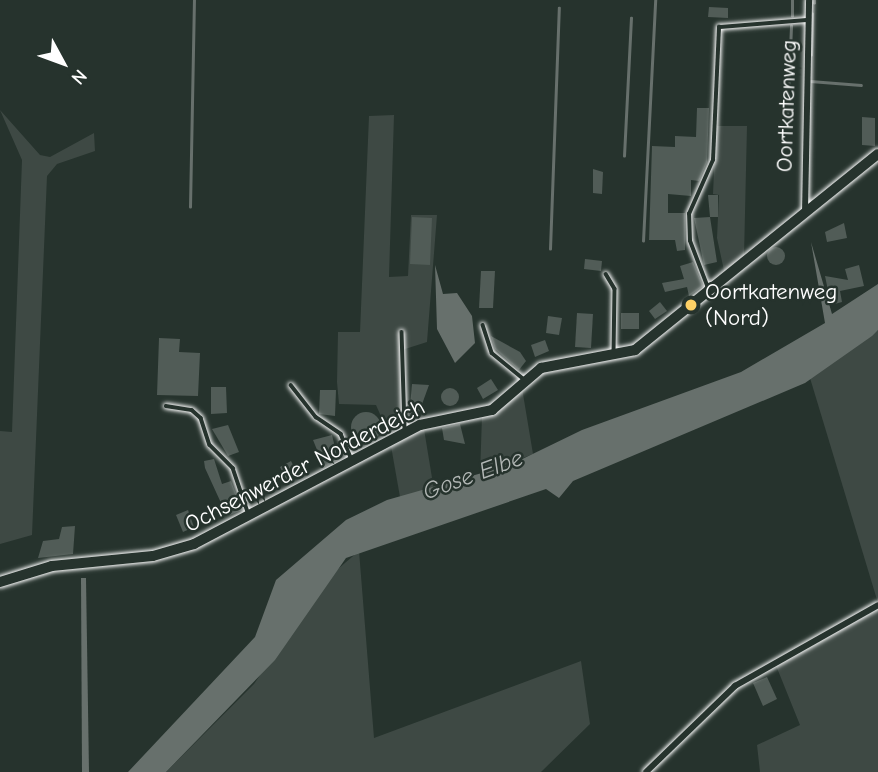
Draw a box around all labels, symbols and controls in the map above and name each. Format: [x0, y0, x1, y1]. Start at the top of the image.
north arrow [28, 28, 98, 98]
street label: Oortkatenweg [771, 39, 803, 173]
text: N [66, 65, 91, 89]
place label: Oortkatenweg (Nord) [705, 278, 837, 332]
marker: Oortkatenweg (Nord) [683, 297, 699, 313]
street label: Ochsenwerder Norderdeich [180, 393, 430, 539]
water label: Gose Elbe [419, 444, 527, 506]

